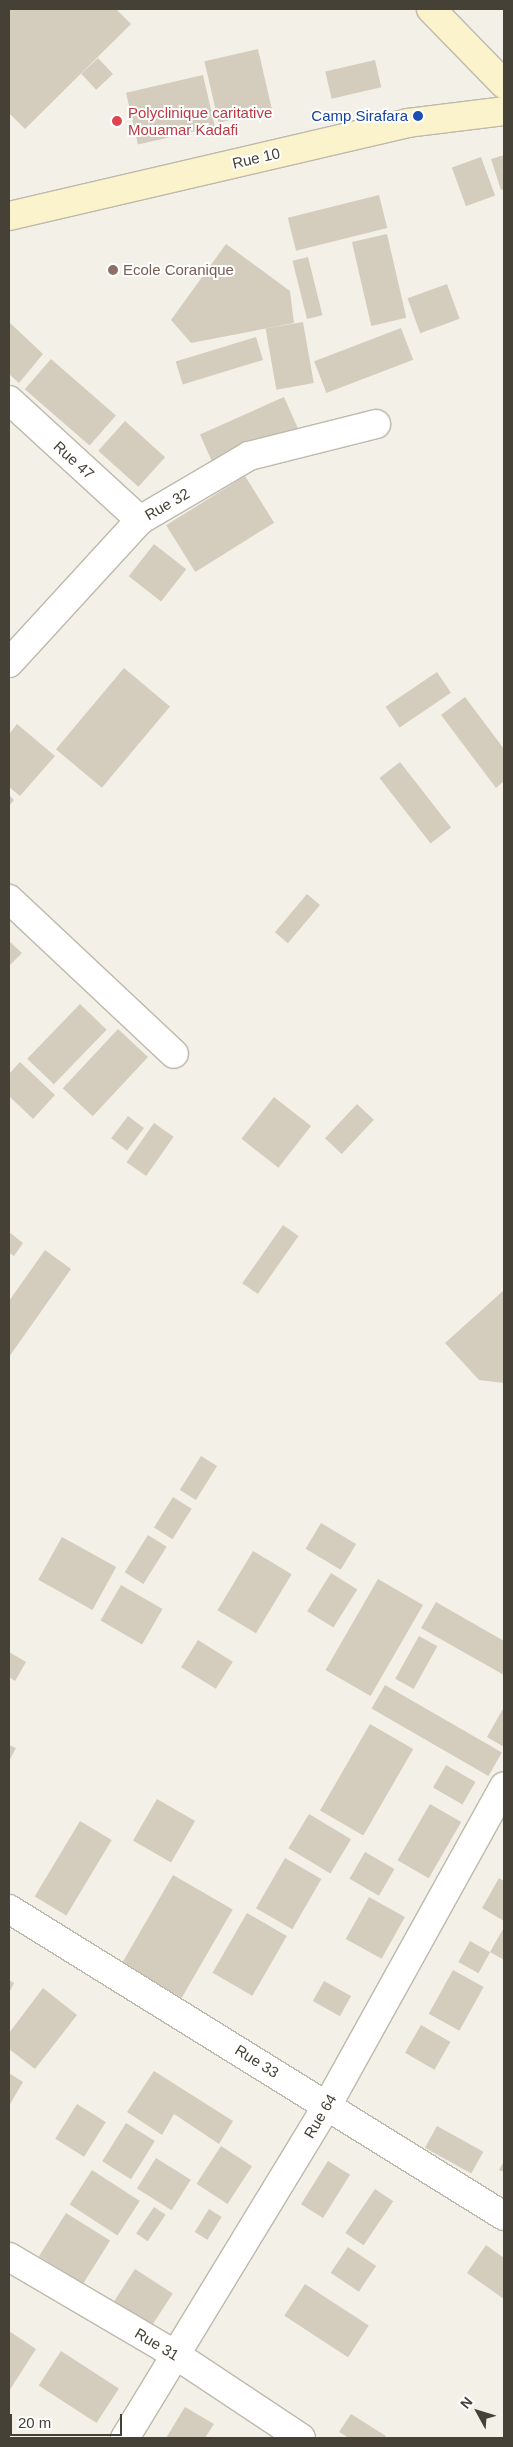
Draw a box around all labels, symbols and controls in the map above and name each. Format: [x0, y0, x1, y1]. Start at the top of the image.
place label: Polyclinique caritative Mouamar Kadafi [128, 103, 272, 138]
place label: Camp Sirafara [311, 107, 408, 125]
marker: Camp Sirafara [412, 110, 424, 122]
marker: Polyclinique caritative Mouamar Kadafi [110, 114, 124, 128]
street label: Rue 10 [230, 144, 282, 172]
place label: Ecole Coranique [123, 261, 234, 279]
marker: Ecole Coranique [107, 264, 119, 276]
street label: Rue 47 [50, 437, 98, 483]
street label: Rue 32 [142, 484, 192, 524]
street label: Rue 33 [232, 2041, 282, 2081]
street label: Rue 64 [300, 2091, 340, 2141]
street label: Rue 31 [132, 2324, 182, 2364]
north arrow [453, 2387, 503, 2437]
text: N [457, 2394, 476, 2412]
scale bar [12, 2404, 125, 2436]
text: 20 m [18, 2414, 51, 2431]

